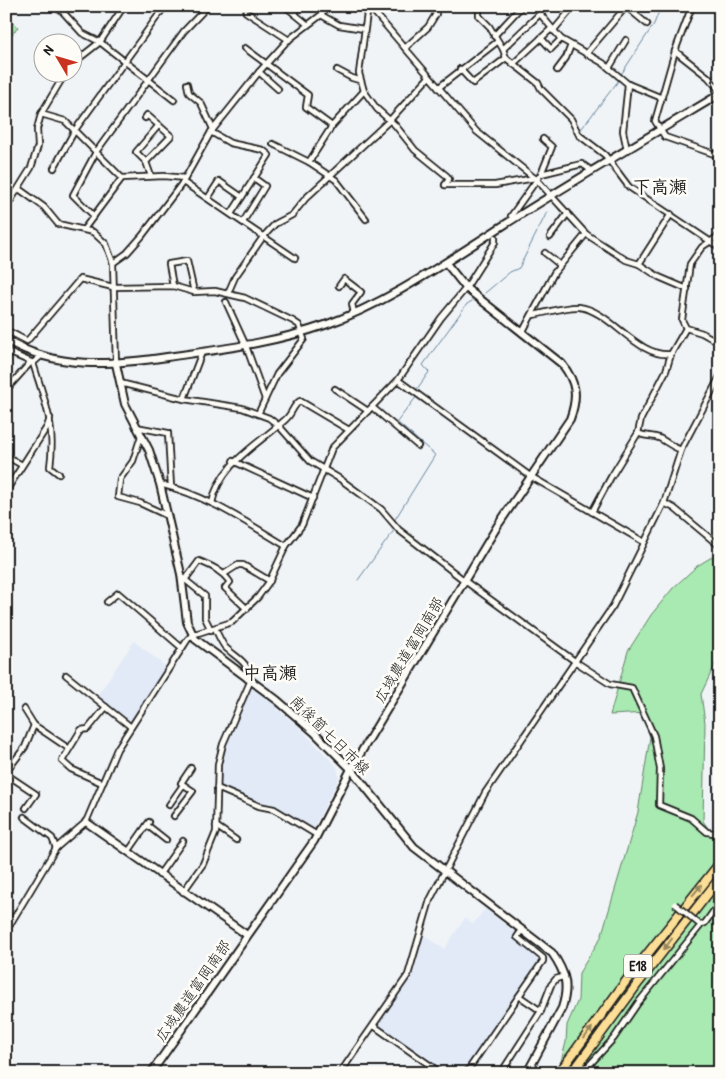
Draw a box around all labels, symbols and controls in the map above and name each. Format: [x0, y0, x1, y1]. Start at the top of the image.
north arrow [32, 32, 82, 82]
text: N [38, 40, 57, 58]
district label: 下高瀬 [633, 174, 687, 199]
street label: 広域農道富岡南部 [369, 593, 448, 707]
district label: 中高瀬 [243, 660, 297, 685]
street label: 南後箇七日市線 [286, 690, 375, 779]
one-way arrow [692, 884, 703, 897]
street label: 広域農道富岡南部 [150, 936, 236, 1046]
one-way arrow [662, 937, 673, 950]
road number: E18 [624, 954, 652, 978]
one-way arrow [583, 1026, 593, 1040]

